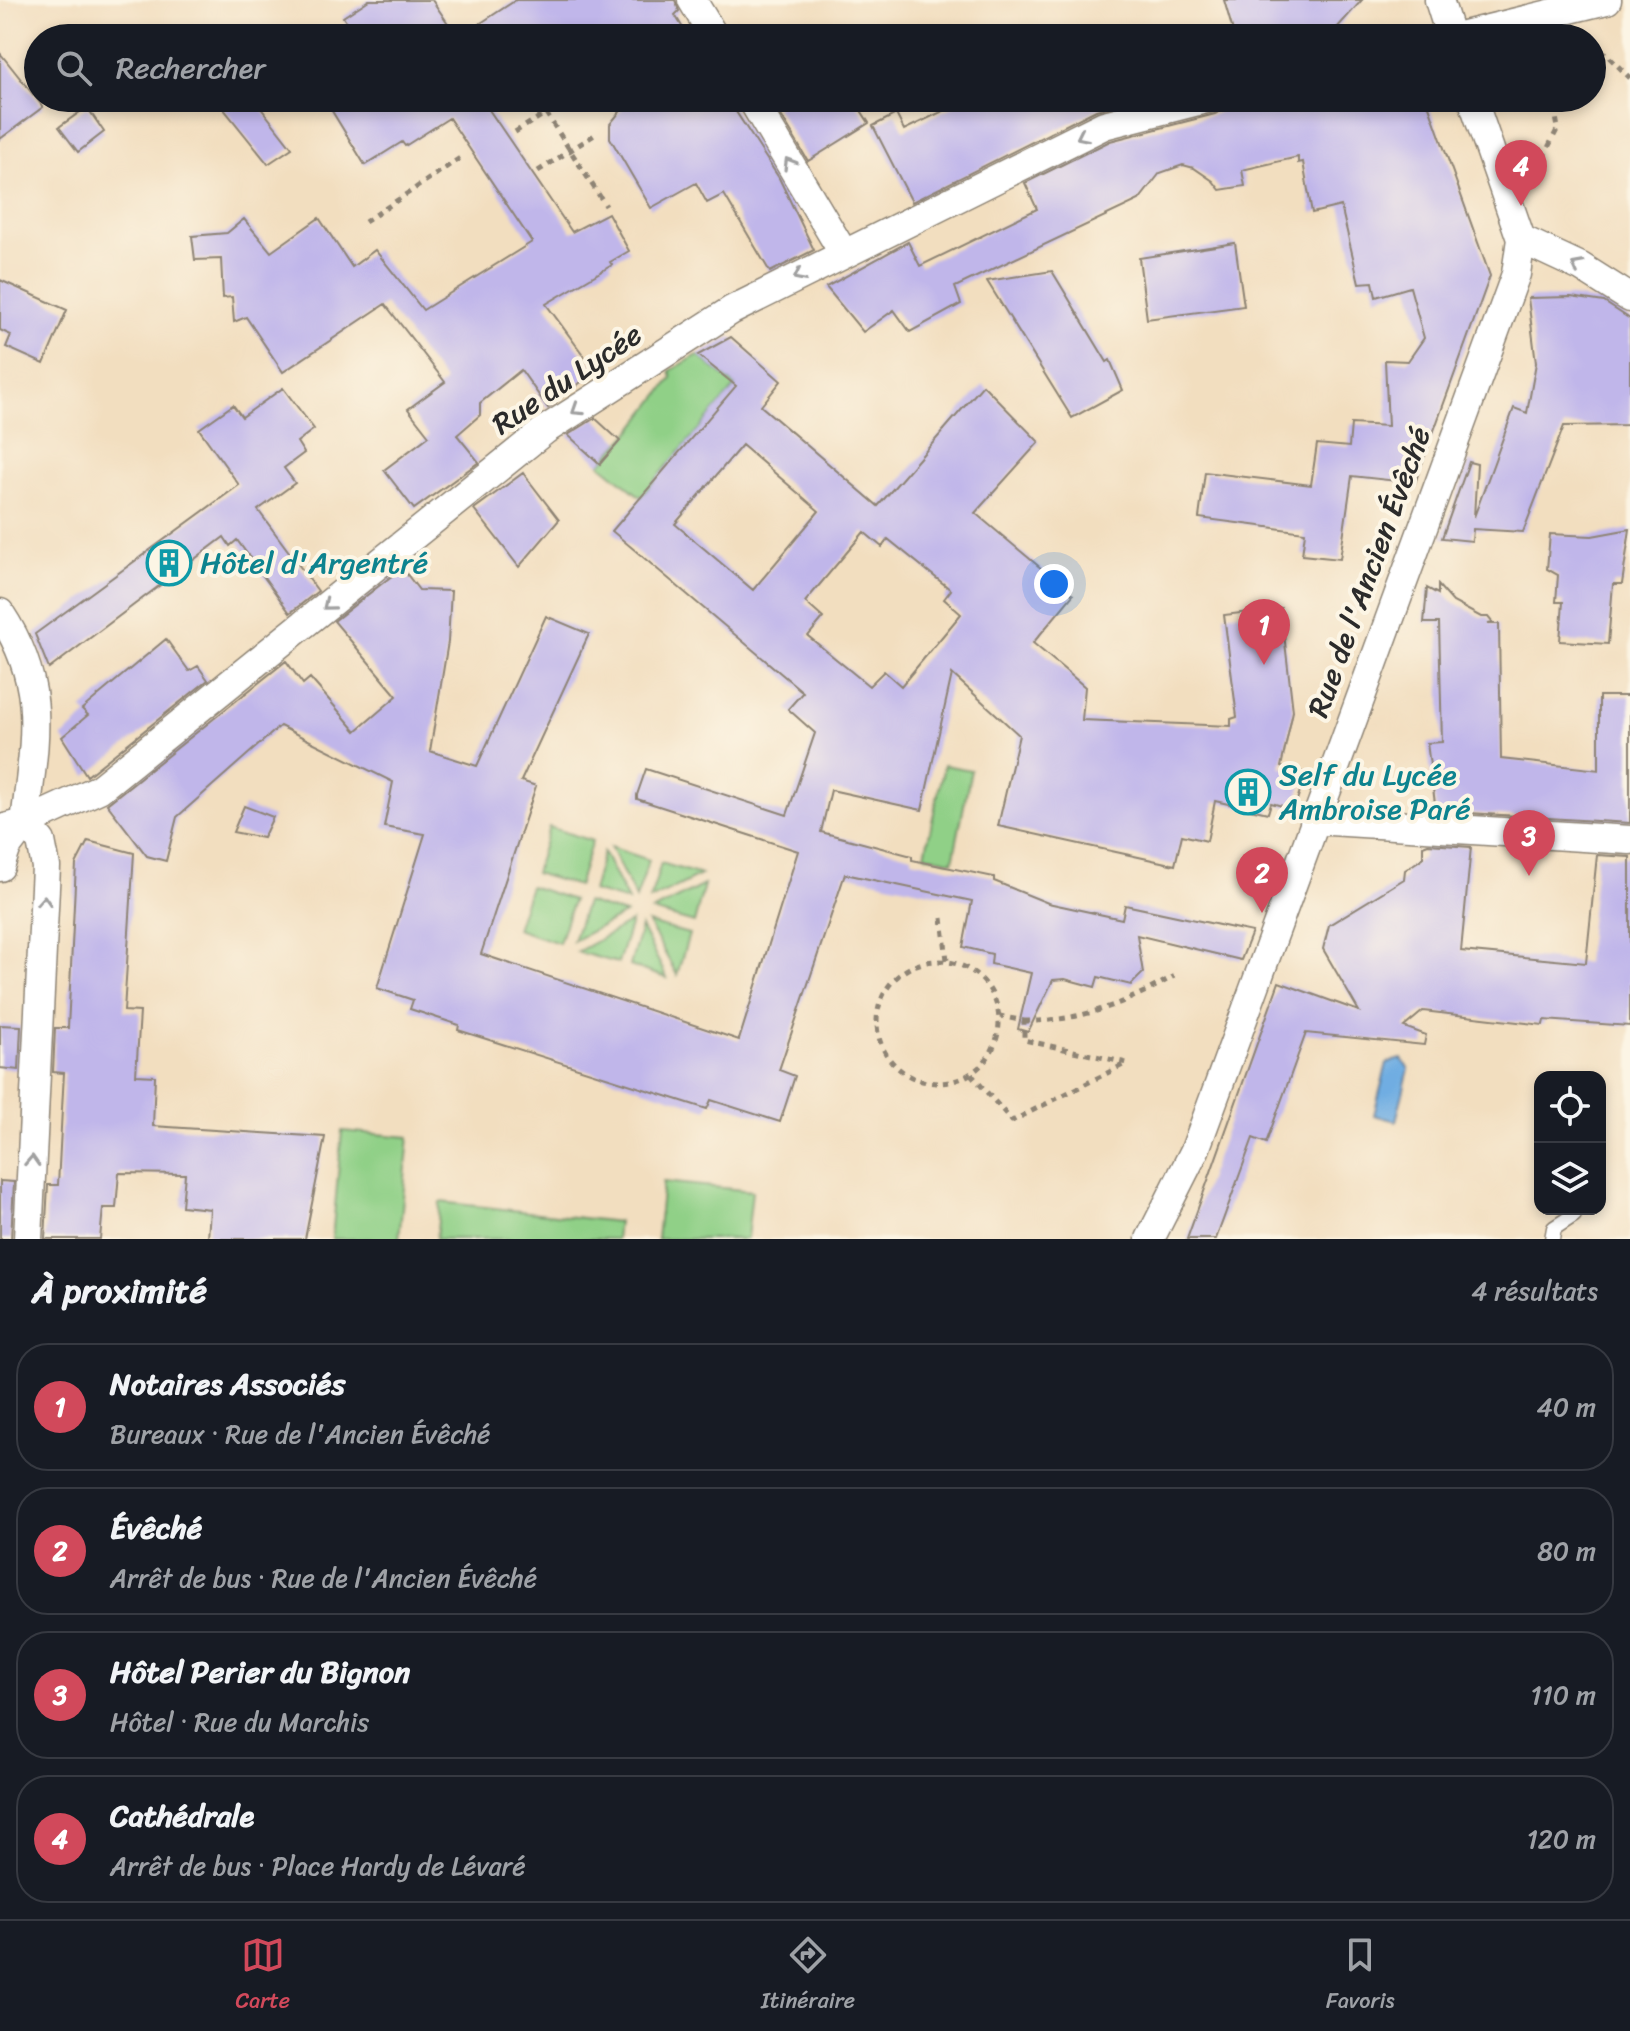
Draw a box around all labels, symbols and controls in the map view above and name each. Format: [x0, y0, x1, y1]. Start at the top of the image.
search box [24, 24, 1606, 112]
text: Rechercher [116, 41, 266, 95]
icon: search [52, 46, 96, 90]
one-way arrow [1076, 126, 1091, 142]
pin: 4 [1495, 140, 1547, 206]
one-way arrow [783, 157, 799, 172]
one-way arrow [1571, 260, 1585, 275]
one-way arrow [793, 266, 808, 282]
street label: Rue du Lycée [480, 308, 654, 450]
one-way arrow [571, 400, 585, 415]
street label: Rue de l'Ancien Évêché [1291, 419, 1447, 725]
place label: Hôtel d'Argentré [200, 536, 428, 590]
building icon: Hôtel d'Argentré [145, 539, 193, 587]
your location [1034, 564, 1074, 604]
one-way arrow [323, 595, 337, 610]
pin: 1 [1238, 599, 1290, 665]
place label: Self du Lycée Ambroise Paré [1278, 748, 1471, 836]
building icon: Self du Lycée Ambroise Paré [1224, 768, 1272, 816]
pin: 3 [1503, 810, 1555, 876]
pin: 2 [1236, 847, 1288, 913]
one-way arrow [36, 894, 53, 907]
map controls [1534, 1071, 1606, 1215]
button: locate [1534, 1071, 1606, 1143]
button: layers [1534, 1143, 1606, 1215]
one-way arrow [23, 1154, 40, 1167]
text: À proximité [32, 1261, 207, 1321]
text: 4 résultats [1471, 1268, 1598, 1314]
text: Notaires Associés [110, 1357, 345, 1411]
text: 1 [54, 1384, 66, 1430]
text: 40 m [1537, 1384, 1596, 1430]
text: Bureaux · Rue de l'Ancien Évêché [110, 1411, 490, 1457]
text: Évêché [110, 1501, 202, 1555]
text: 2 [52, 1528, 68, 1574]
text: 80 m [1537, 1528, 1596, 1574]
text: Arrêt de bus · Rue de l'Ancien Évêché [110, 1555, 537, 1601]
text: Hôtel Perier du Bignon [110, 1645, 410, 1699]
text: 3 [53, 1672, 67, 1718]
text: 110 m [1531, 1672, 1596, 1718]
text: Hôtel · Rue du Marchis [110, 1699, 369, 1745]
text: Cathédrale [110, 1789, 254, 1843]
text: 4 [52, 1816, 68, 1862]
text: 120 m [1527, 1816, 1596, 1862]
text: Arrêt de bus · Place Hardy de Lévaré [110, 1843, 526, 1889]
tab: Carte [235, 1933, 290, 2020]
tab: Itinéraire [761, 1933, 855, 2020]
tab: Favoris [1326, 1933, 1395, 2020]

